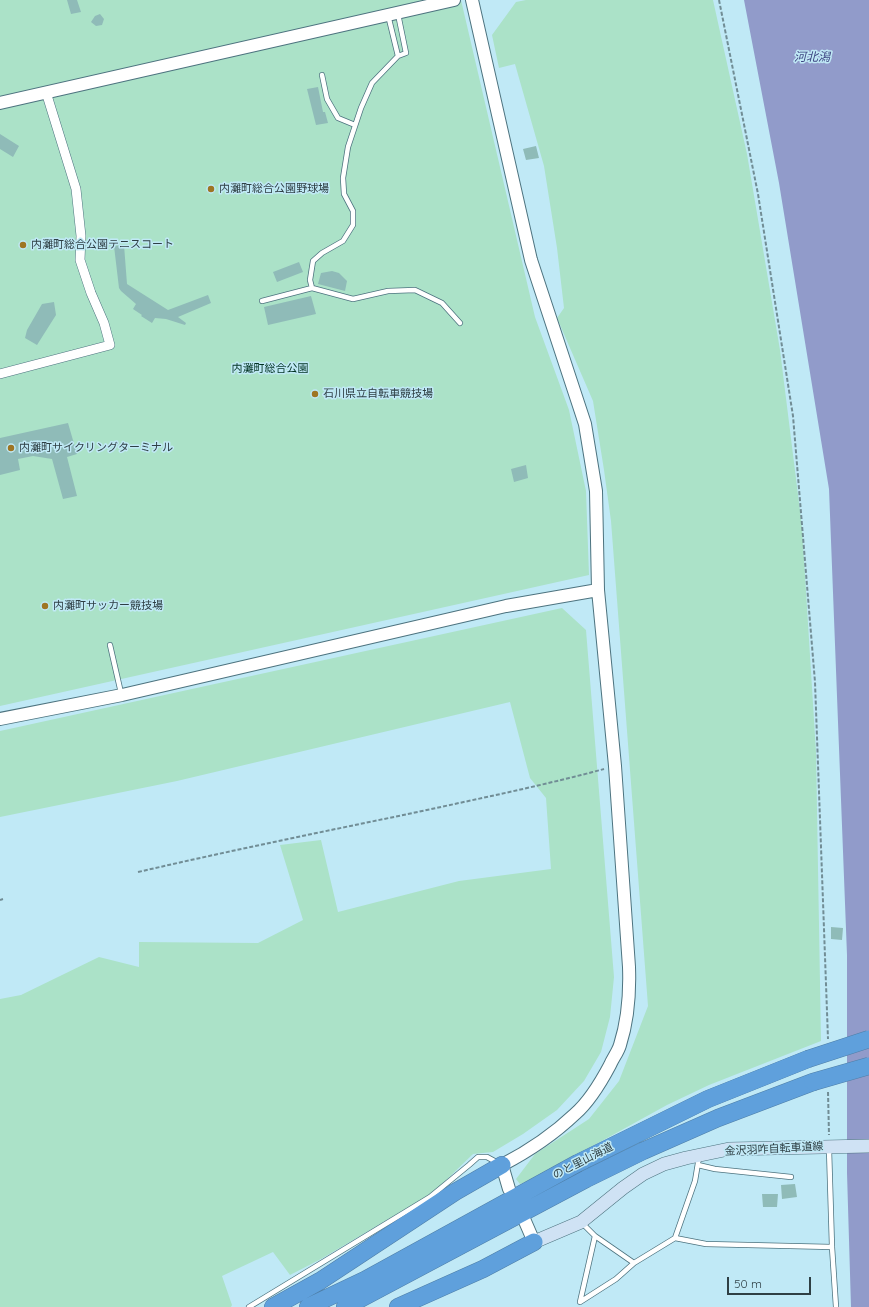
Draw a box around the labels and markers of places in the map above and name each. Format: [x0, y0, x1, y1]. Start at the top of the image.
place label: 内灘町総合公園野球場 [219, 182, 329, 196]
marker: 内灘町総合公園野球場 [206, 184, 216, 194]
place label: 内灘町総合公園テニスコート [31, 238, 174, 252]
marker: 内灘町総合公園テニスコート [18, 240, 28, 250]
place label: 石川県立自転車競技場 [323, 387, 433, 401]
marker: 石川県立自転車競技場 [310, 389, 320, 399]
place label: 内灘町サイクリングターミナル [19, 441, 173, 455]
marker: 内灘町サイクリングターミナル [6, 443, 16, 453]
place label: 内灘町サッカー競技場 [53, 599, 163, 613]
marker: 内灘町サッカー競技場 [40, 601, 50, 611]

